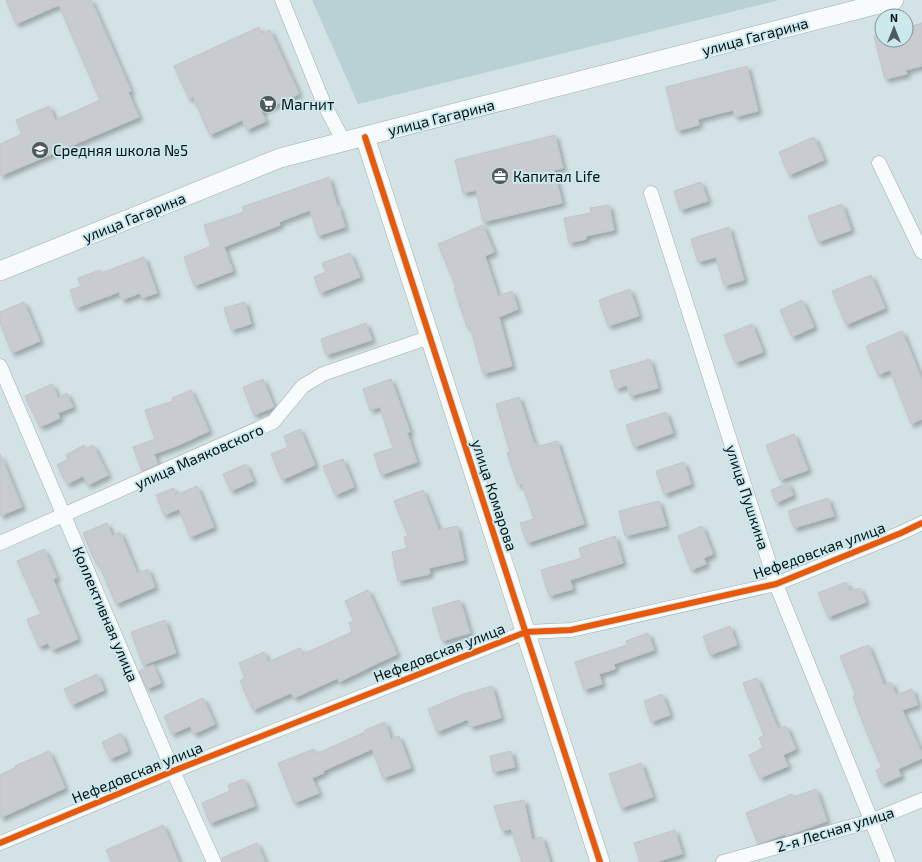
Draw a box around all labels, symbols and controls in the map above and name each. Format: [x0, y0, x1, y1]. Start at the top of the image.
north arrow [874, 8, 914, 48]
text: N [890, 11, 898, 24]
street label: улица Гагарина [700, 13, 810, 60]
supermarket icon: Магнит [258, 94, 278, 114]
place label: Магнит [281, 95, 334, 113]
street label: улица Гагарина [386, 95, 496, 140]
school or university icon: Средняя школа №5 [30, 140, 50, 160]
place label: Средняя школа №5 [53, 141, 188, 159]
office icon: Капитал Life [490, 166, 510, 186]
place label: Капитал Life [513, 167, 600, 185]
street label: улица Гагарина [80, 188, 188, 247]
street label: улица Маяковского [132, 420, 267, 493]
street label: улица Комарова [468, 437, 521, 553]
street label: улица Пушкина [722, 442, 773, 552]
street label: Нефедовская улица [750, 518, 888, 583]
street label: Коллективная улица [68, 544, 143, 685]
street label: Нефедовская улица [371, 619, 508, 686]
street label: Нефедовская улица [69, 738, 205, 807]
street label: 2-я Лесная улица [774, 803, 896, 856]

